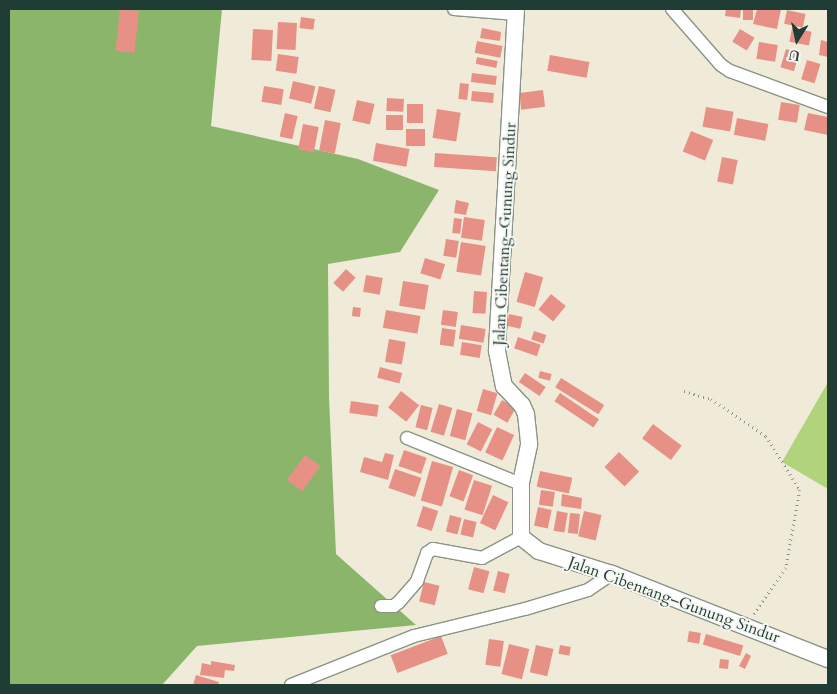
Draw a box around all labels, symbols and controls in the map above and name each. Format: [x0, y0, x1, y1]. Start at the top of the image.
north arrow [772, 15, 822, 65]
text: U [787, 45, 802, 66]
street label: Jalan Cibentang–Gunung Sindur [490, 122, 520, 346]
street label: Jalan Cibentang–Gunung Sindur [566, 553, 782, 647]

